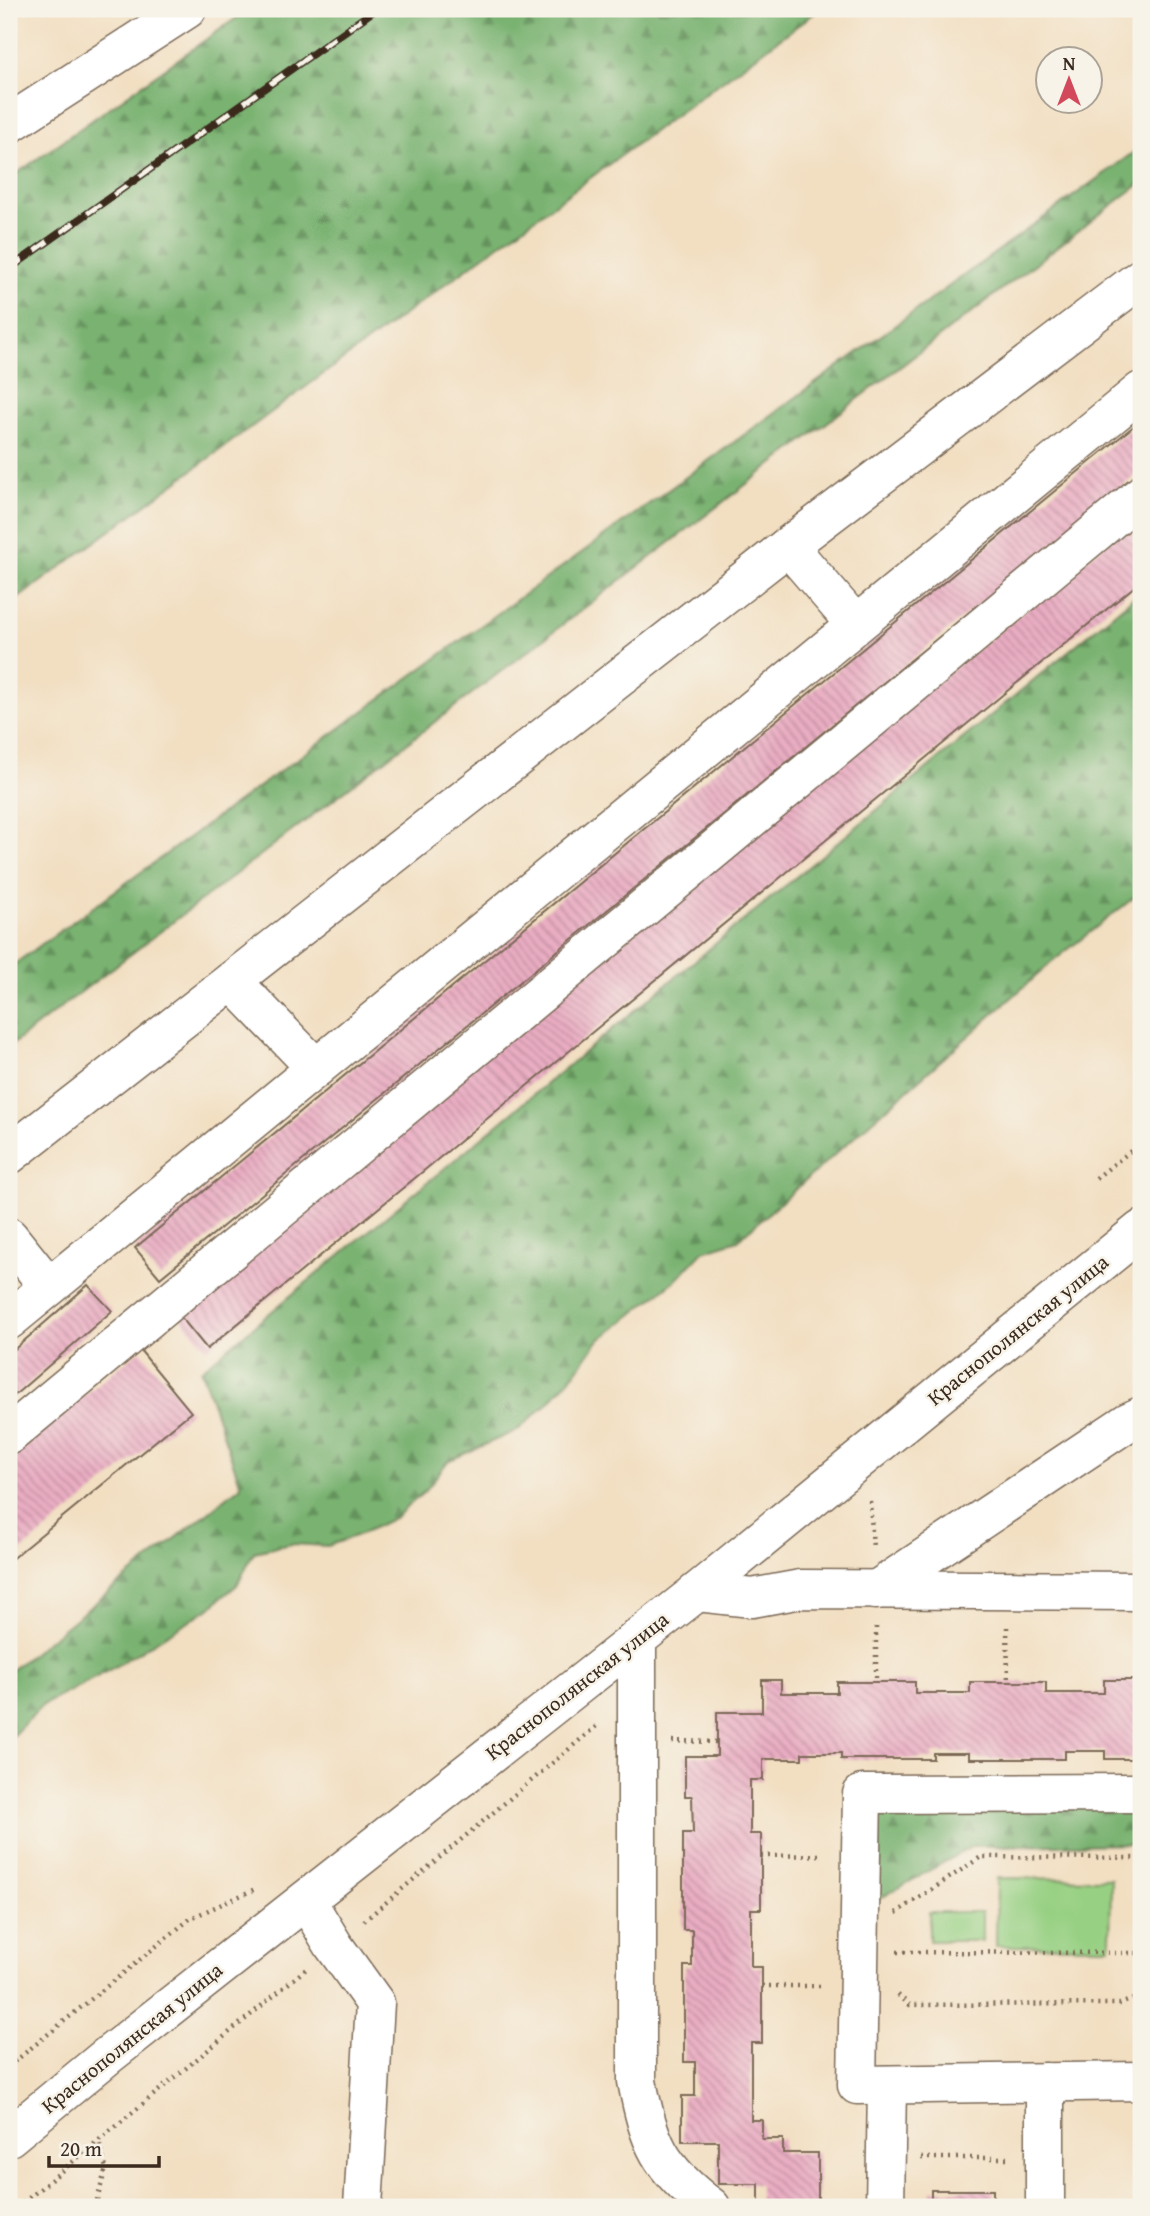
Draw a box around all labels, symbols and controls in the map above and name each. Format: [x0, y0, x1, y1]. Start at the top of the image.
north arrow [1034, 46, 1104, 116]
text: N [1063, 49, 1076, 77]
street label: Краснополянская улица [920, 1247, 1115, 1413]
street label: Краснополянская улица [478, 1604, 675, 1767]
street label: Краснополянская улица [34, 1955, 229, 2121]
scale bar [49, 2125, 159, 2169]
text: 20 m [60, 2133, 102, 2164]

